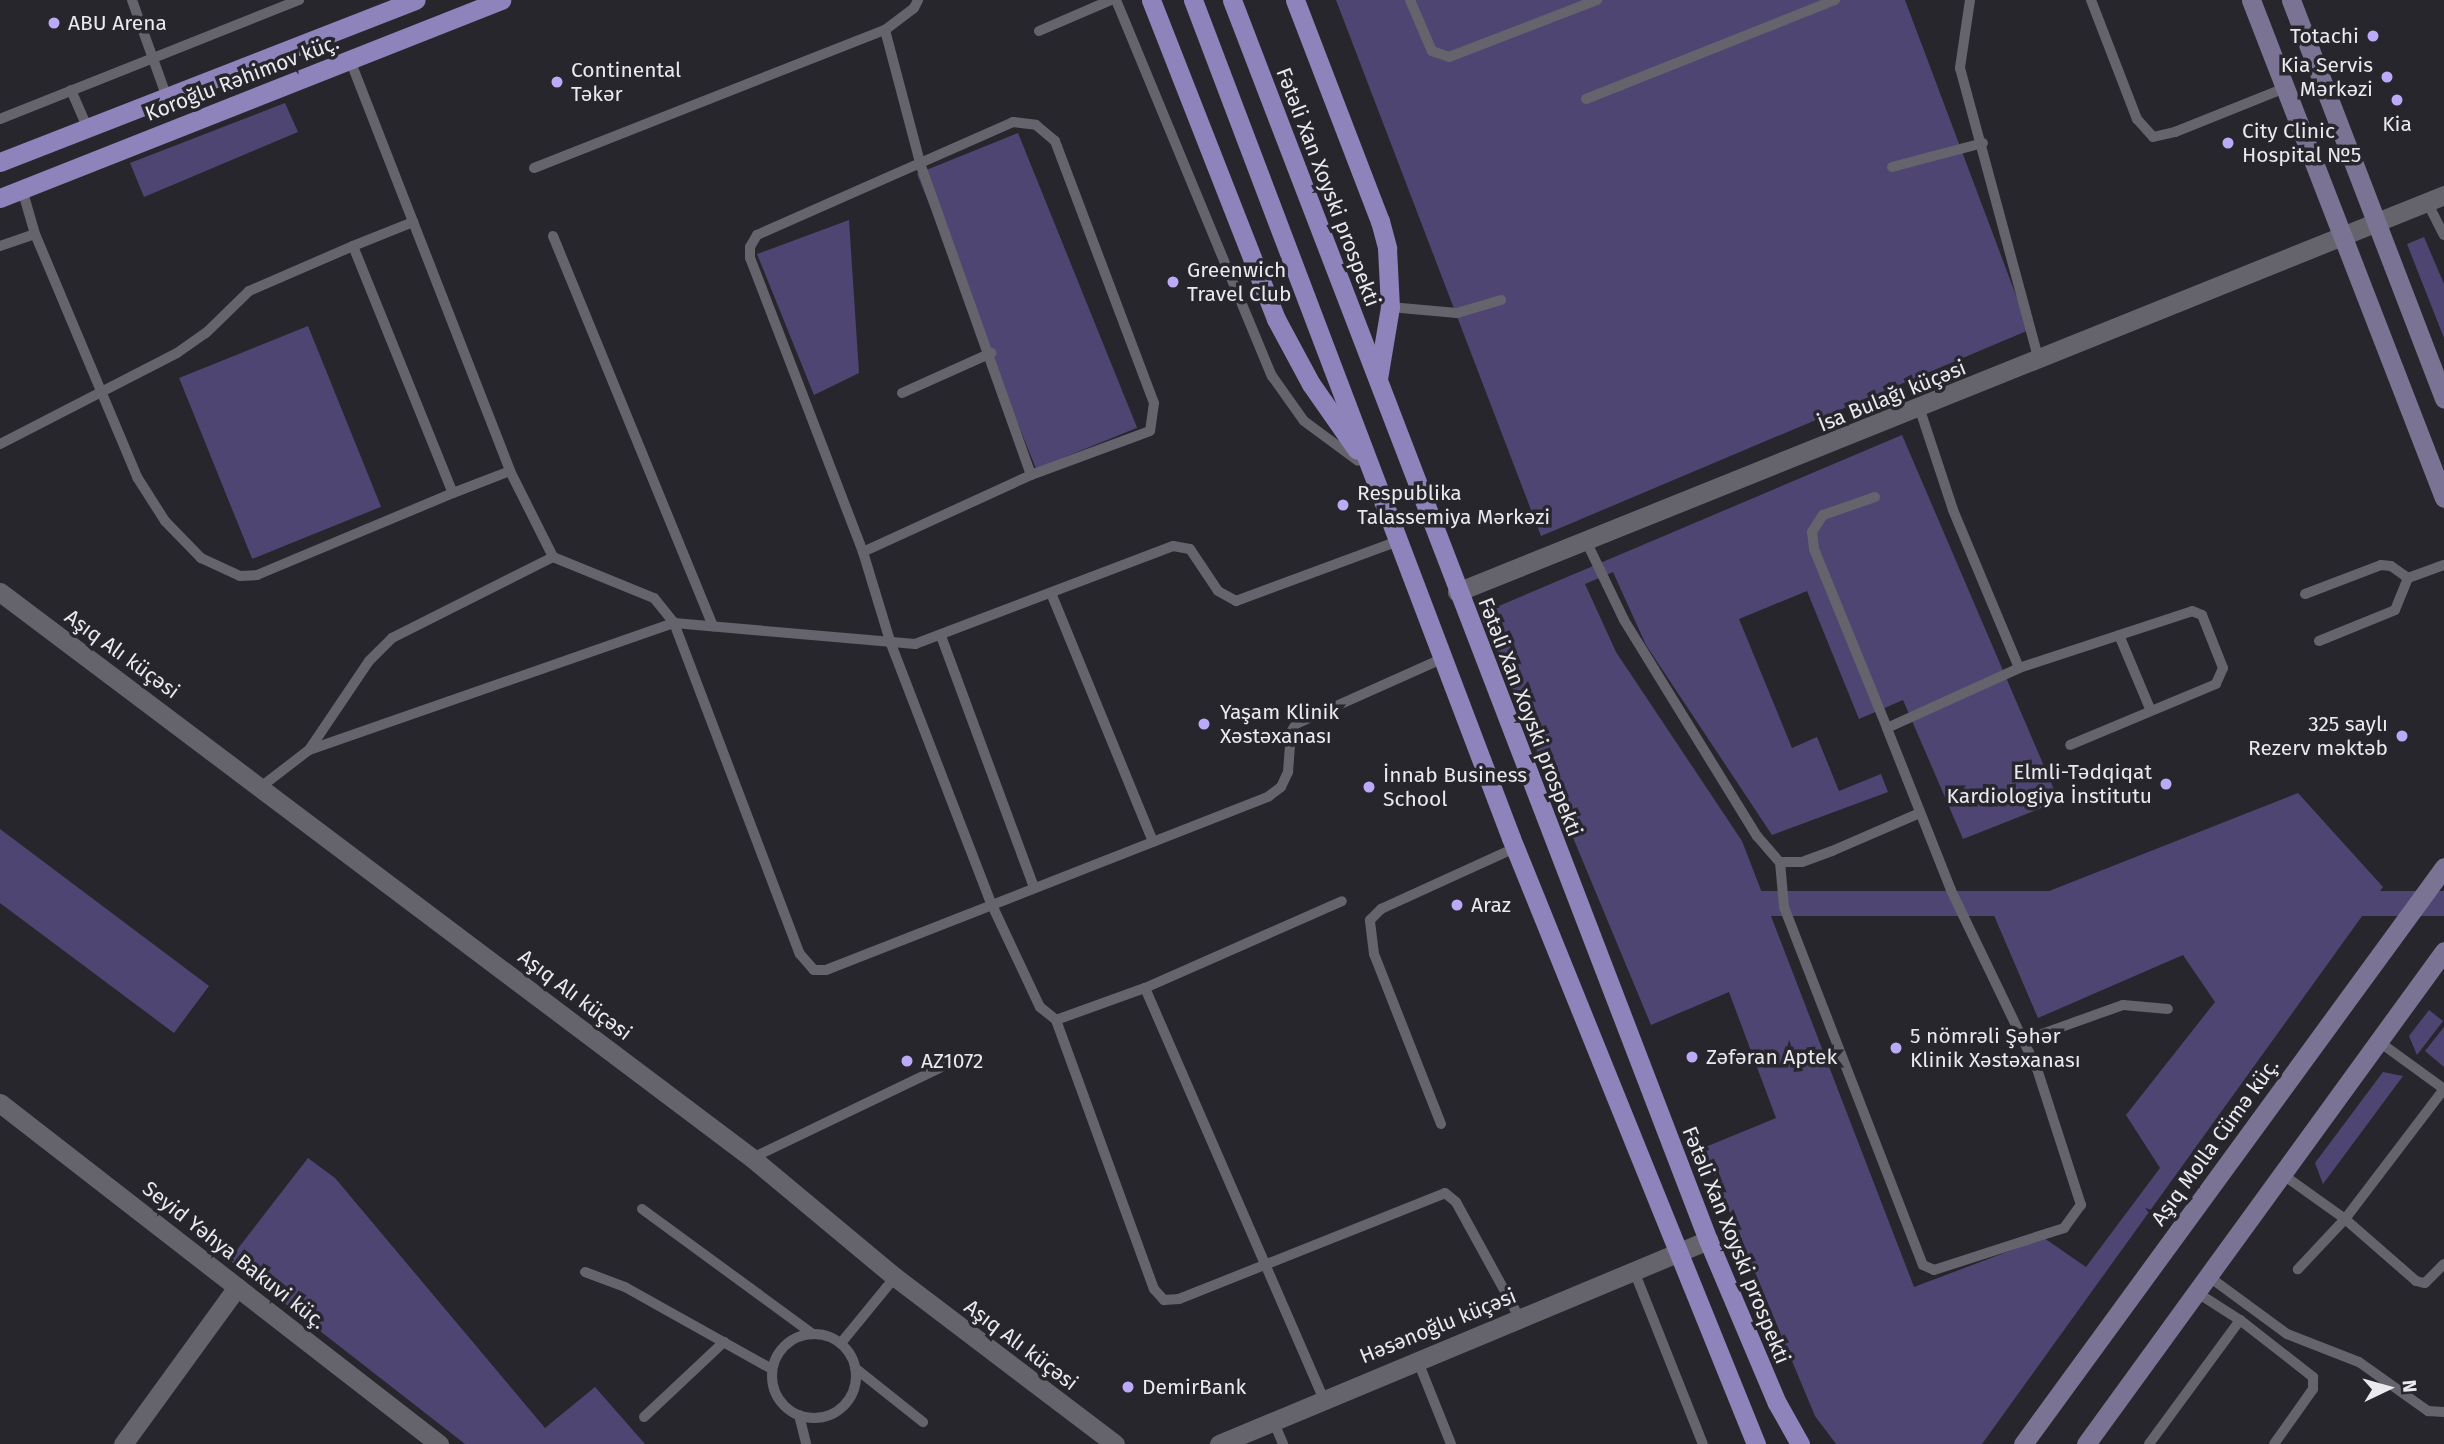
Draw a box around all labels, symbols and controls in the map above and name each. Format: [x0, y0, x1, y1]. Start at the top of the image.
place label: ABU Arena [68, 10, 167, 36]
marker: ABU Arena [46, 15, 62, 31]
place label: Totachi [2290, 23, 2359, 49]
marker: Totachi [2365, 28, 2381, 44]
street label: Koroğlu Rəhimov küç. [142, 29, 342, 127]
place label: Kia Servis Mərkəzi [2281, 52, 2373, 102]
place label: Continental Təkər [571, 57, 681, 107]
street label: Fətəli Xan Xoyski prospekti [1271, 64, 1385, 310]
marker: Kia Servis Mərkəzi [2379, 69, 2395, 85]
marker: Continental Təkər [549, 74, 565, 90]
marker: Kia [2389, 92, 2405, 108]
place label: Kia [2382, 111, 2412, 137]
place label: City Clinic Hospital №5 [2242, 118, 2361, 168]
marker: City Clinic Hospital №5 [2220, 135, 2236, 151]
place label: Greenwich Travel Club [1187, 257, 1292, 307]
marker: Greenwich Travel Club [1165, 274, 1181, 290]
street label: İsa Bulağı küçəsi [1814, 355, 1970, 437]
place label: Respublika Talassemiya Mərkəzi [1357, 480, 1550, 530]
marker: Respublika Talassemiya Mərkəzi [1335, 497, 1351, 513]
street label: Fətəli Xan Xoyski prospekti [1473, 594, 1587, 840]
street label: Aşıq Alı küçəsi [60, 604, 184, 704]
place label: Yaşam Klinik Xəstəxanası [1220, 699, 1339, 749]
place label: 325 saylı Rezerv məktəb [2248, 711, 2388, 761]
marker: Yaşam Klinik Xəstəxanası [1194, 714, 1214, 734]
marker: 325 saylı Rezerv məktəb [2394, 728, 2410, 744]
place label: Elmli-Tədqiqat Kardiologiya İnstitutu [1947, 759, 2152, 809]
place label: İnnab Business School [1383, 762, 1527, 812]
marker: Elmli-Tədqiqat Kardiologiya İnstitutu [2158, 776, 2174, 792]
marker: İnnab Business School [1361, 779, 1377, 795]
place label: Araz [1471, 892, 1511, 918]
marker: Araz [1449, 897, 1465, 913]
street label: Aşıq Alı küçəsi [513, 944, 637, 1046]
place label: 5 nömrəli Şəhər Klinik Xəstəxanası [1910, 1023, 2081, 1073]
marker: 5 nömrəli Şəhər Klinik Xəstəxanası [1888, 1040, 1904, 1056]
place label: Zəfəran Aptek [1706, 1044, 1837, 1070]
place label: AZ1072 [921, 1048, 983, 1074]
marker: Zəfəran Aptek [1684, 1049, 1700, 1065]
marker: AZ1072 [899, 1053, 915, 1069]
street label: Aşıq Molla Cümə küç. [2146, 1053, 2284, 1231]
street label: Fətəli Xan Xoyski prospekti [1677, 1123, 1795, 1367]
street label: Seyid Yəhya Bakuvi küç. [138, 1176, 330, 1334]
street label: Həsənoğlu küçəsi [1356, 1283, 1520, 1369]
street label: Aşıq Alı küçəsi [959, 1294, 1083, 1396]
north arrow [2353, 1353, 2423, 1423]
place label: DemirBank [1142, 1374, 1246, 1400]
marker: DemirBank [1120, 1379, 1136, 1395]
text: N [2397, 1379, 2421, 1393]

